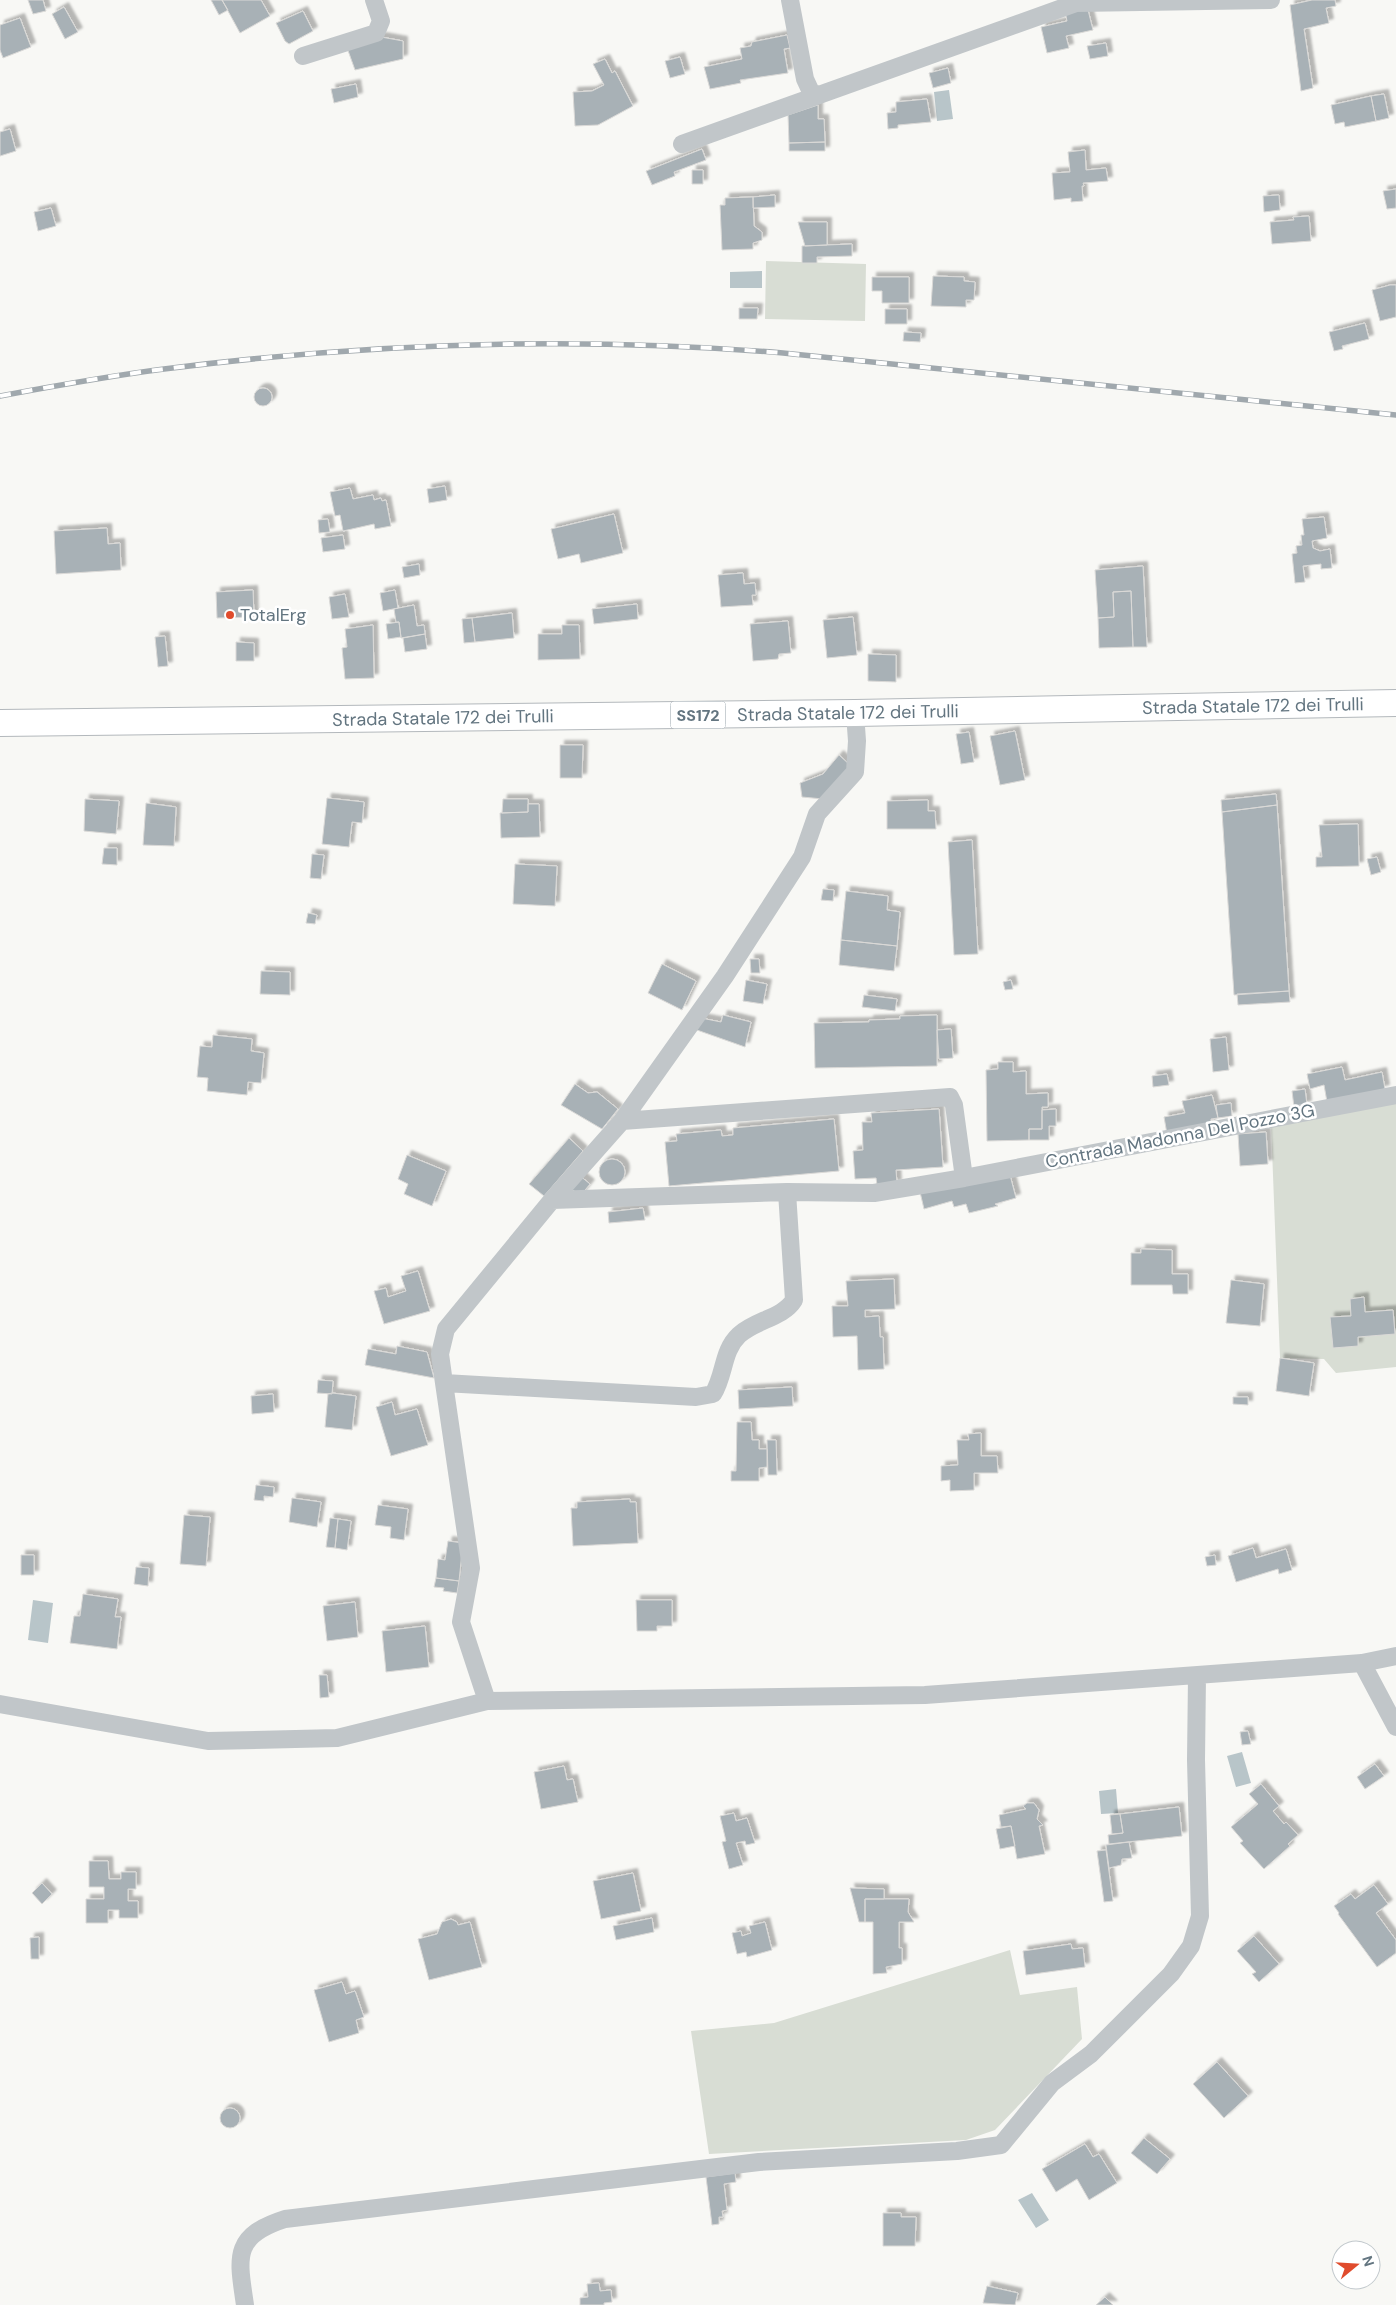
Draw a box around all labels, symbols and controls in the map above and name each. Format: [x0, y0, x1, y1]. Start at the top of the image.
place label: TotalErg [240, 603, 306, 627]
marker: TotalErg [224, 609, 236, 621]
street label: Strada Statale 172 dei Trulli [1142, 692, 1364, 720]
street label: Strada Statale 172 dei Trulli [737, 699, 959, 727]
road number: SS172 [670, 702, 726, 728]
street label: Strada Statale 172 dei Trulli [332, 704, 554, 732]
street label: Contrada Madonna Del Pozzo 3G [1043, 1098, 1317, 1174]
north arrow [1331, 2240, 1381, 2290]
text: N [1358, 2253, 1379, 2269]

